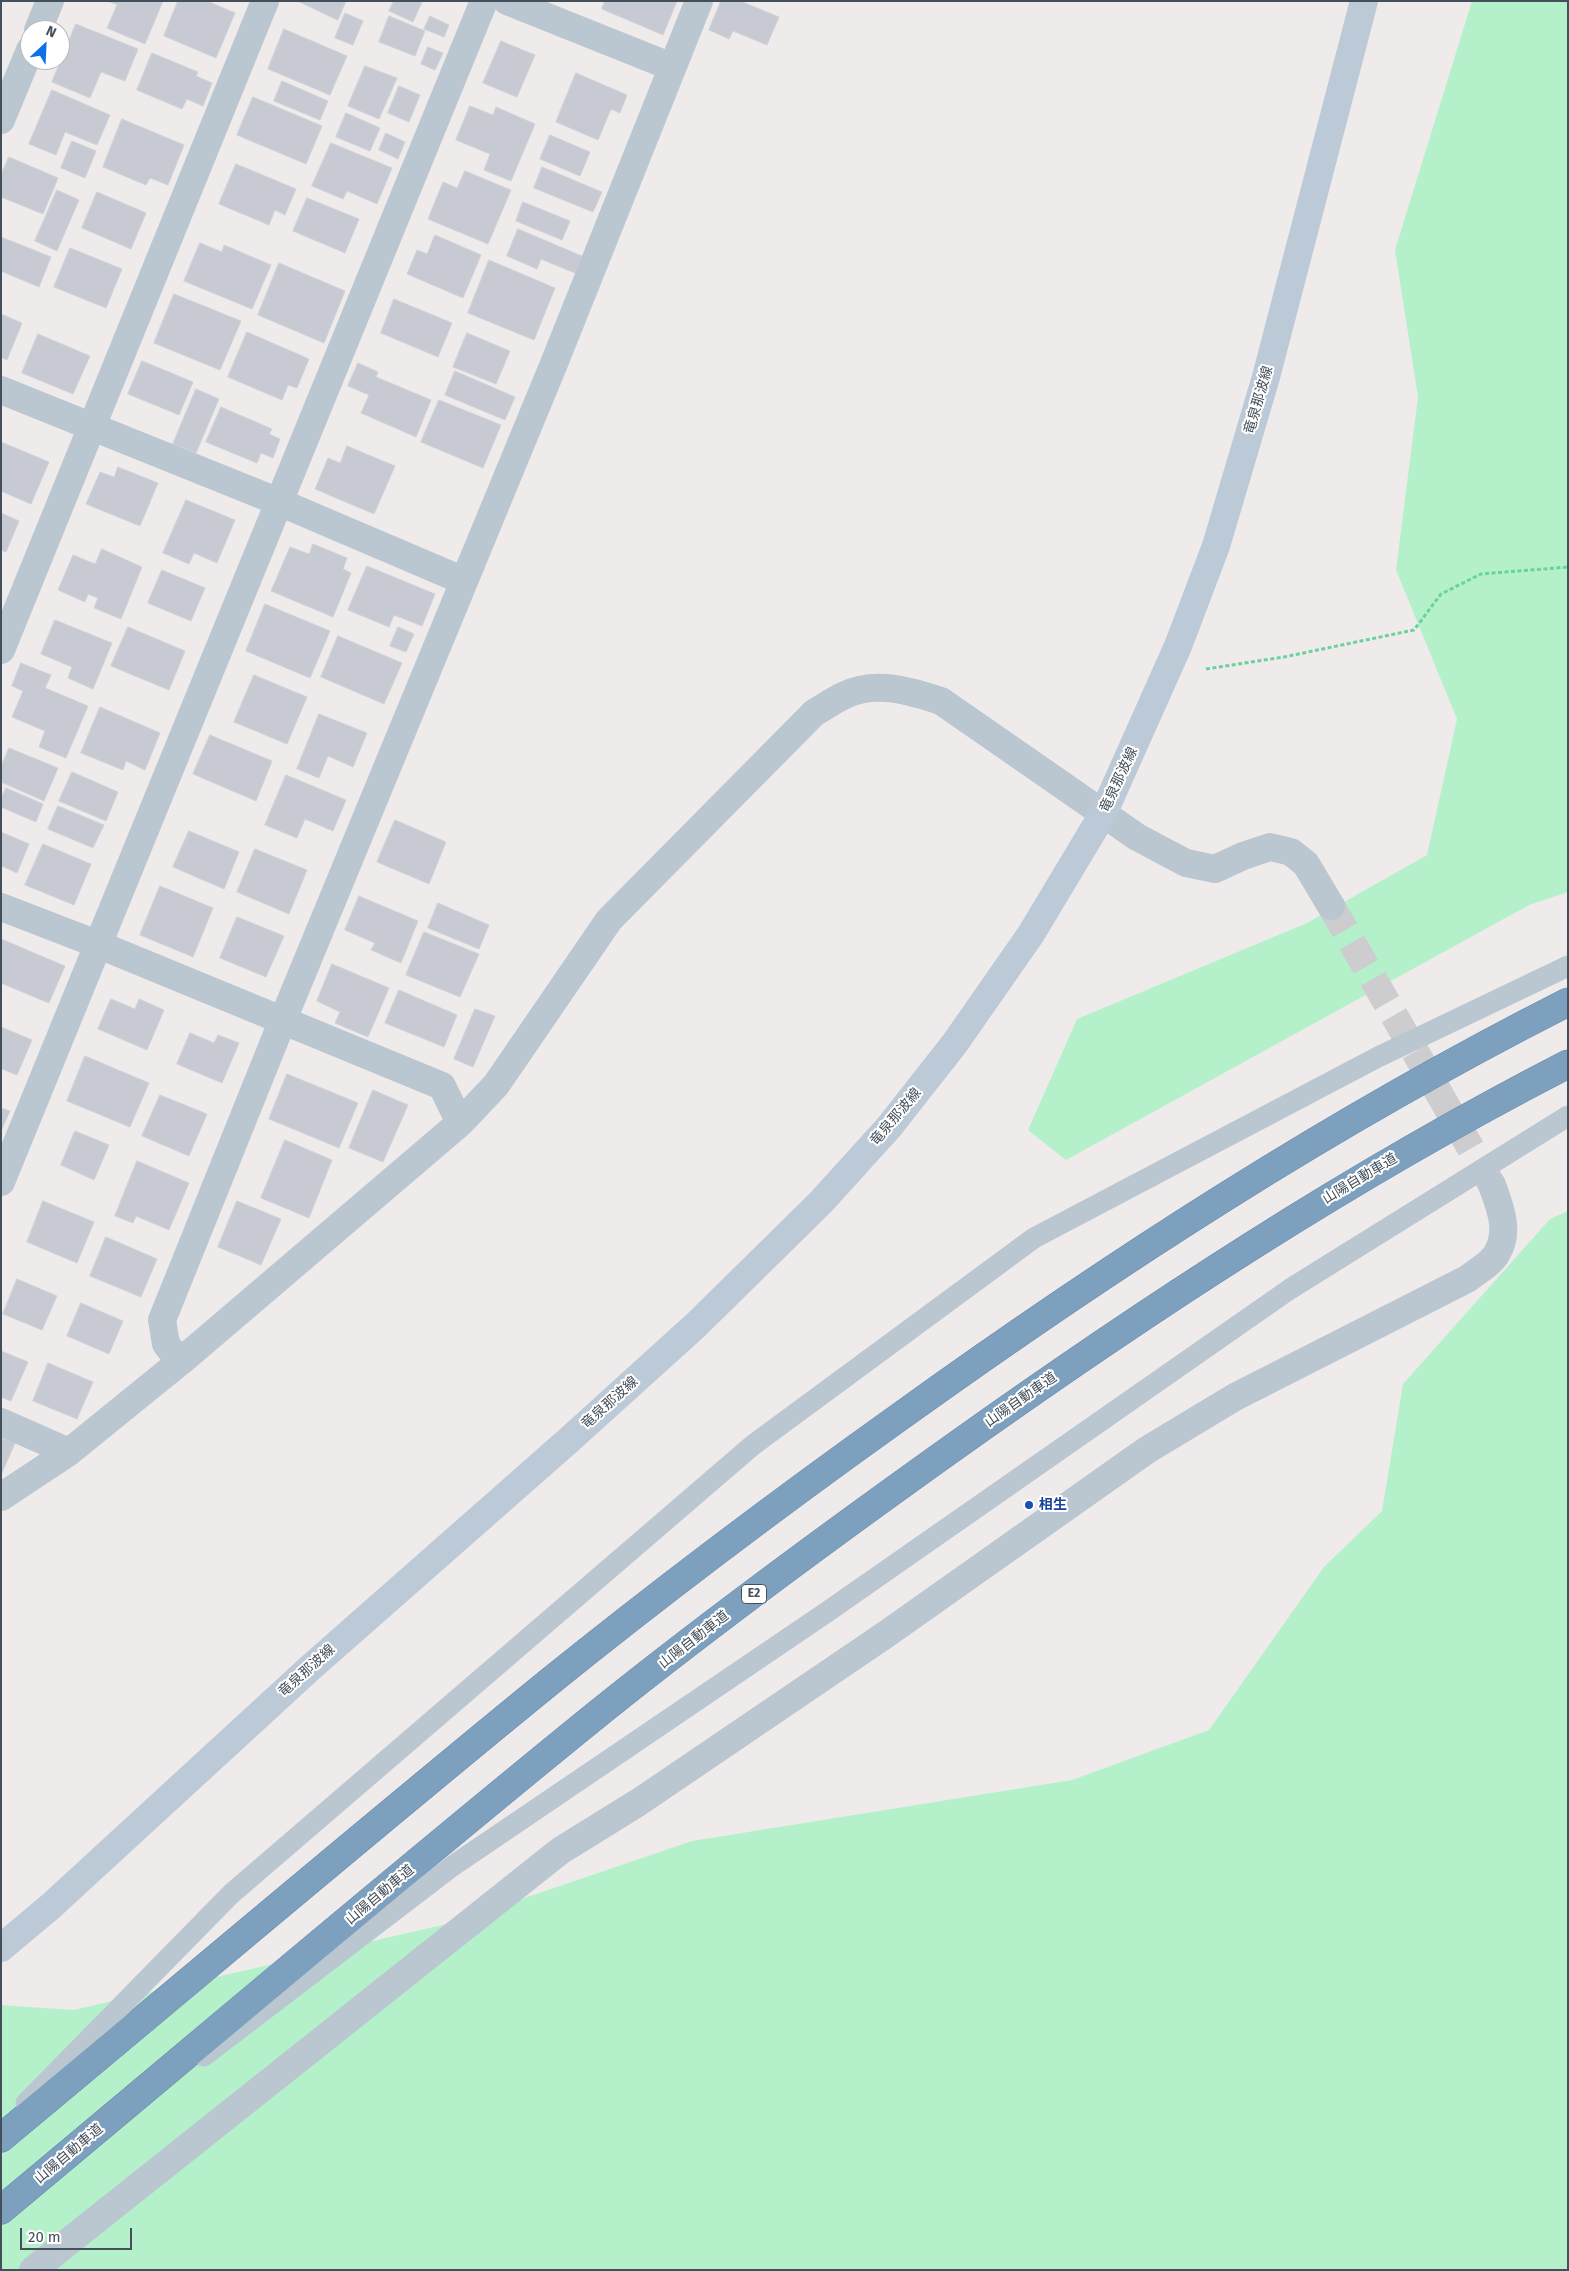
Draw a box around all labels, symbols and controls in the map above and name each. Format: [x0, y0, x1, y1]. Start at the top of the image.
north arrow [20, 20, 70, 70]
text: N [43, 22, 59, 42]
street label: 竜泉那波線 [1241, 364, 1277, 436]
street label: 竜泉那波線 [1097, 745, 1141, 815]
street label: 竜泉那波線 [867, 1085, 925, 1149]
street label: 山陽自動車道 [1320, 1150, 1400, 1208]
street label: 山陽自動車道 [982, 1369, 1060, 1431]
street label: 竜泉那波線 [578, 1373, 642, 1433]
place label: 相生 [1039, 1497, 1067, 1513]
marker: 相生 [1023, 1499, 1035, 1511]
road number: E2 [742, 1585, 766, 1604]
street label: 山陽自動車道 [656, 1608, 732, 1672]
street label: 竜泉那波線 [275, 1641, 339, 1701]
street label: 山陽自動車道 [342, 1862, 418, 1928]
street label: 山陽自動車道 [31, 2121, 107, 2187]
scale bar [22, 2218, 135, 2250]
text: 20 m [28, 2228, 61, 2246]

